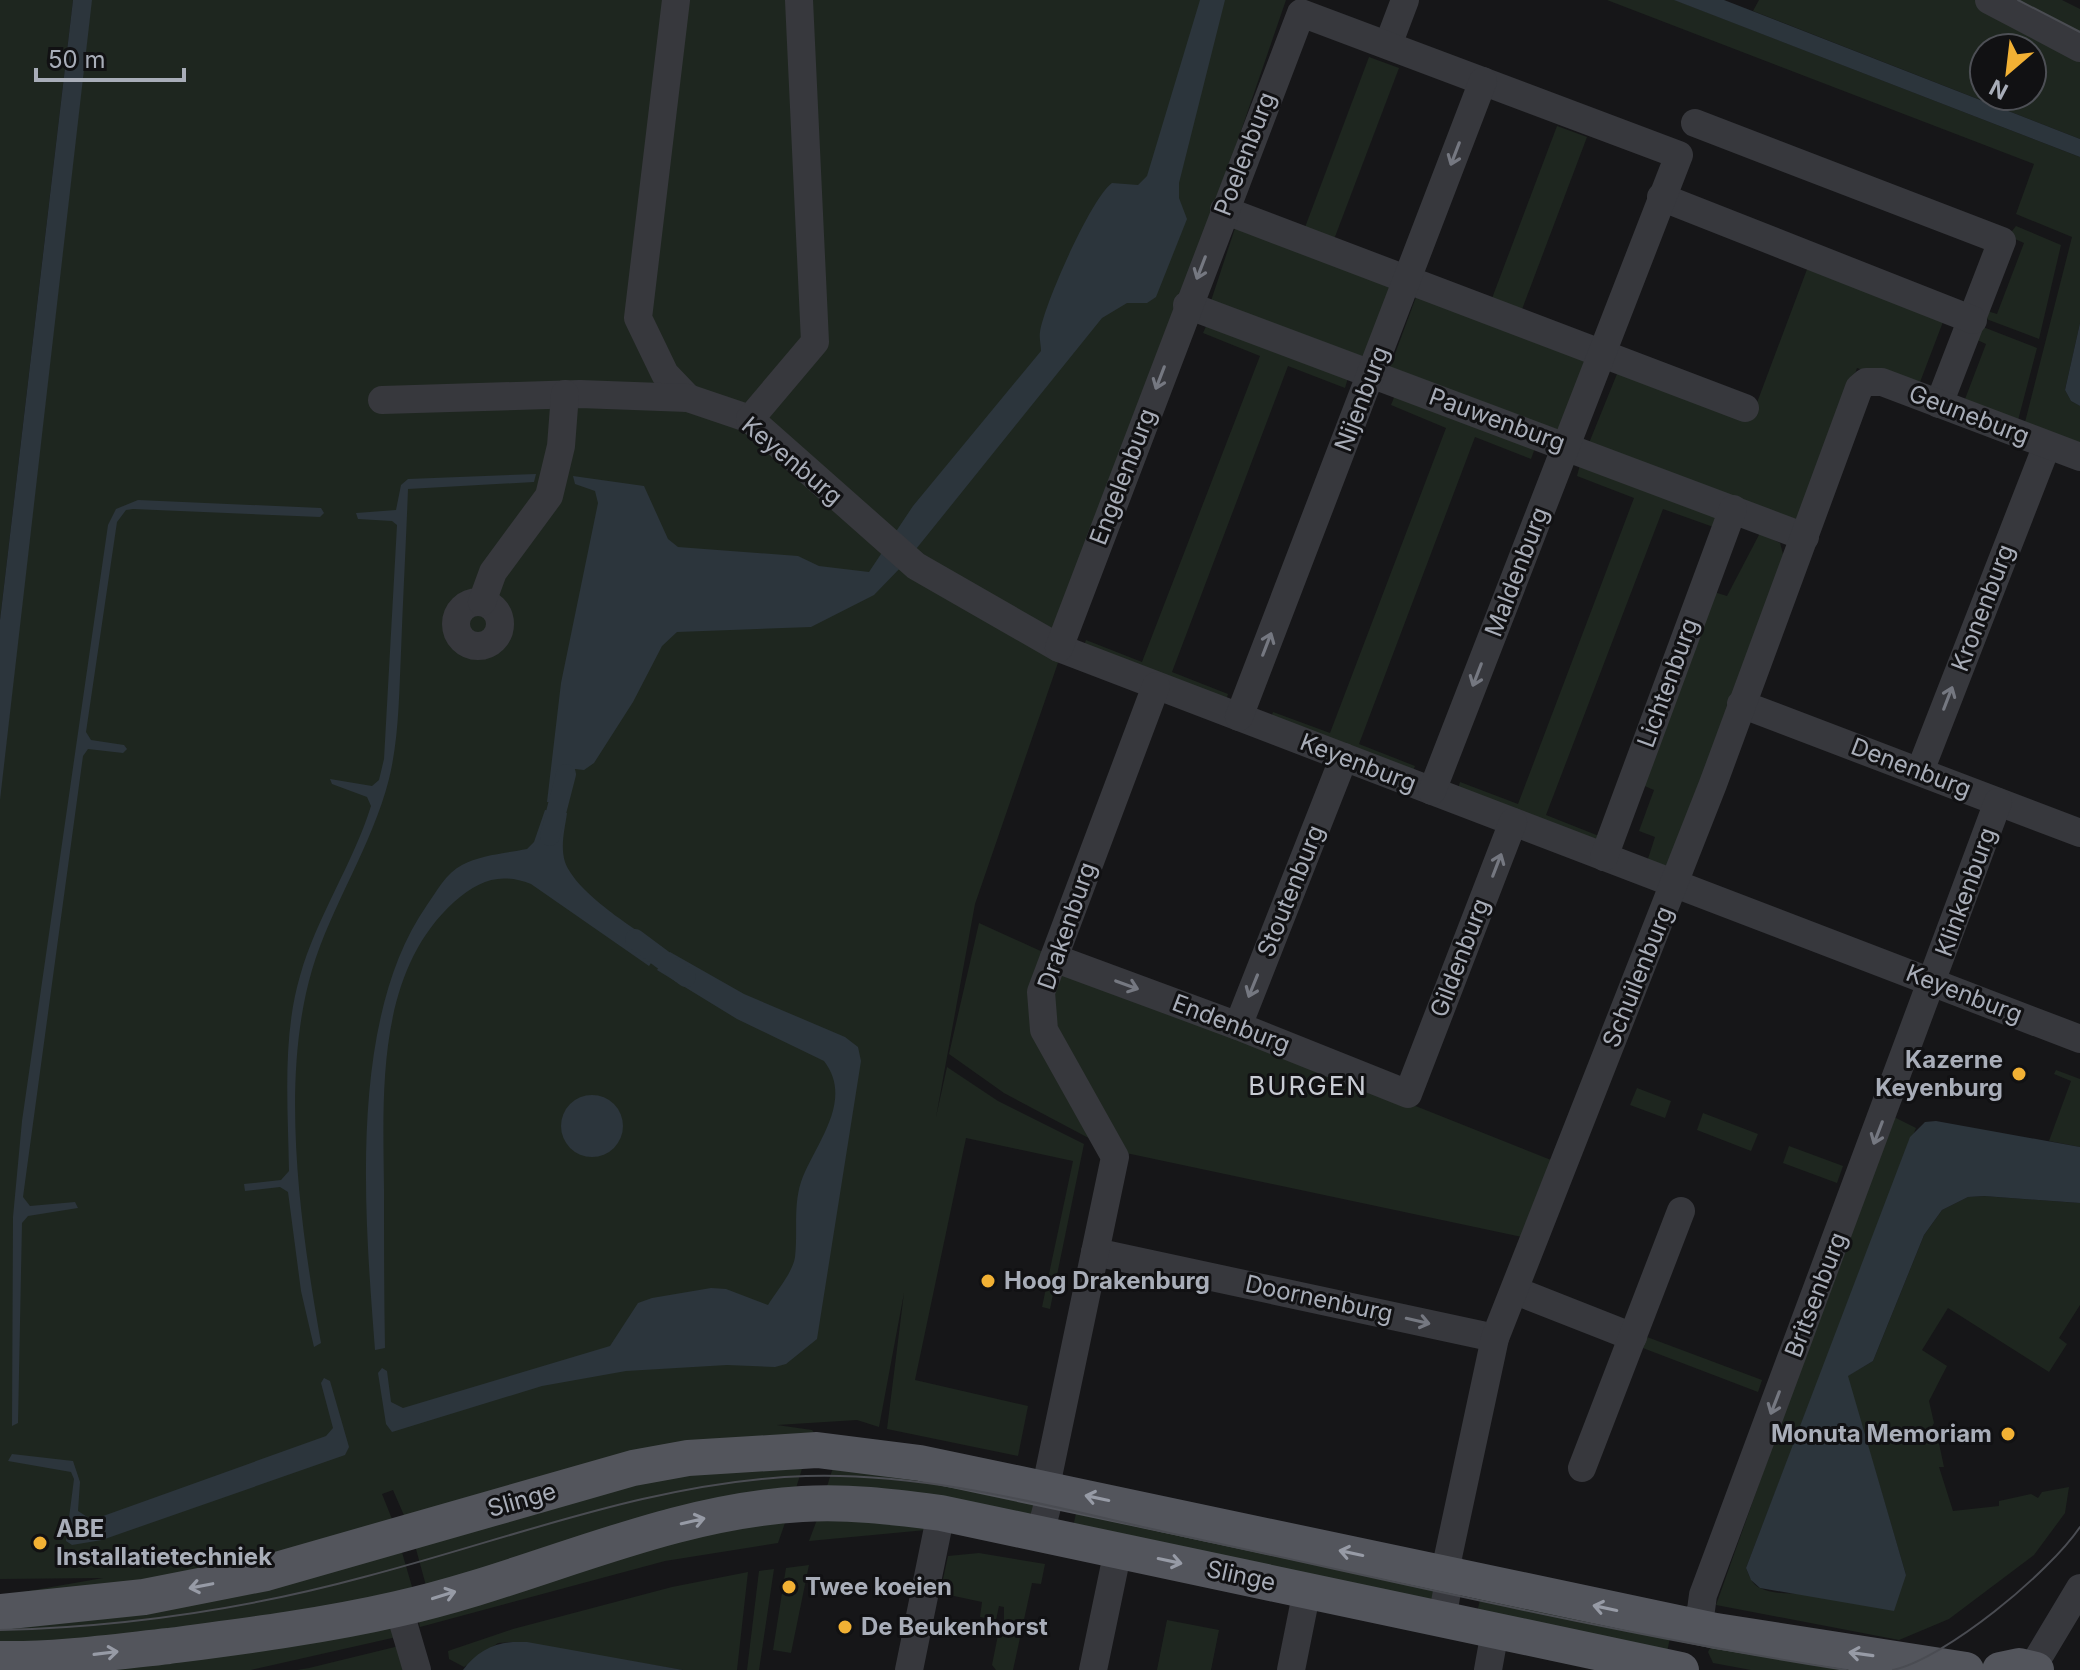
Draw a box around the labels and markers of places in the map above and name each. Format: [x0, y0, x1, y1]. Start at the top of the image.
place label: Kazerne Keyenburg [1875, 1045, 2003, 1102]
marker: Kazerne Keyenburg [2010, 1065, 2028, 1083]
place label: Hoog Drakenburg [1004, 1266, 1210, 1295]
marker: Hoog Drakenburg [979, 1272, 997, 1290]
place label: Monuta Memoriam [1771, 1419, 1992, 1448]
marker: Monuta Memoriam [1999, 1425, 2017, 1443]
place label: ABE Installatietechniek [56, 1514, 272, 1571]
marker: ABE Installatietechniek [31, 1534, 49, 1552]
place label: Twee koeien [805, 1572, 952, 1601]
marker: Twee koeien [780, 1578, 798, 1596]
place label: De Beukenhorst [861, 1612, 1048, 1641]
marker: De Beukenhorst [836, 1618, 854, 1636]

